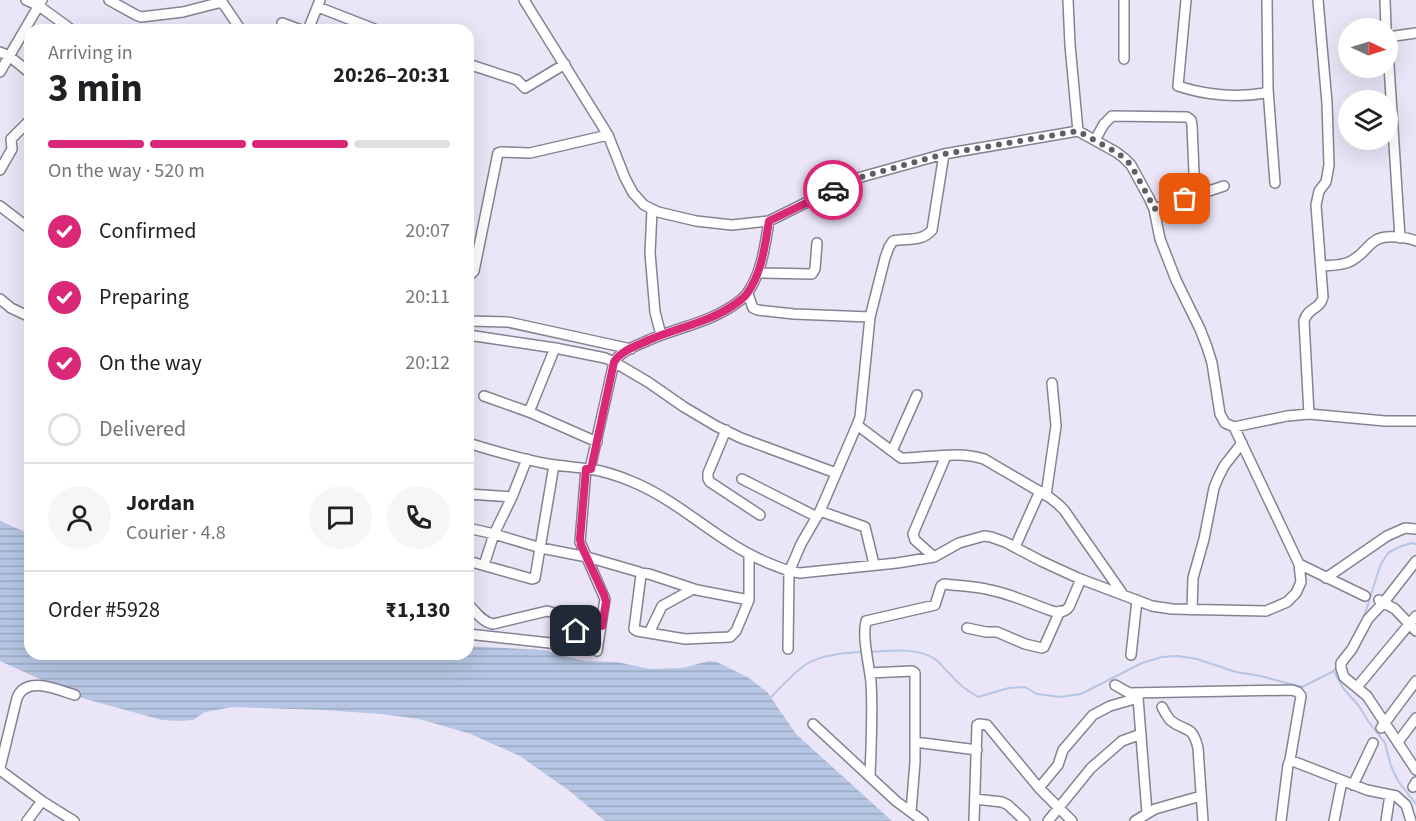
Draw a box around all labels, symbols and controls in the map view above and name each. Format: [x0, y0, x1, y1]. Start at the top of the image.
north arrow [1338, 18, 1398, 78]
map controls [1338, 18, 1398, 150]
text: Arriving in [48, 39, 133, 67]
text: 20:26–20:31 [333, 59, 450, 91]
text: 3 min [48, 61, 143, 117]
button: layers [1338, 90, 1398, 150]
text: On the way · 520 m [48, 157, 205, 185]
courier [803, 160, 863, 220]
pin [1159, 173, 1210, 224]
icon: car [817, 174, 850, 207]
icon: bag [1168, 182, 1201, 215]
icon: check [48, 215, 81, 248]
text: Confirmed [99, 215, 196, 247]
text: 20:07 [405, 217, 450, 245]
icon: check [48, 281, 81, 314]
text: Preparing [99, 281, 189, 313]
text: 20:11 [405, 283, 450, 311]
icon: check [48, 347, 81, 380]
text: On the way [99, 347, 202, 379]
text: 20:12 [405, 349, 450, 377]
text: Delivered [99, 413, 186, 445]
button: person [48, 486, 111, 549]
button: chat [309, 486, 372, 549]
button: phone [387, 486, 450, 549]
text: Jordan [126, 487, 195, 519]
text: Courier · 4.8 [126, 519, 226, 547]
text: Order #5928 [48, 594, 160, 626]
text: ₹1,130 [385, 594, 450, 626]
pin [550, 605, 601, 656]
icon: home [559, 614, 592, 647]

